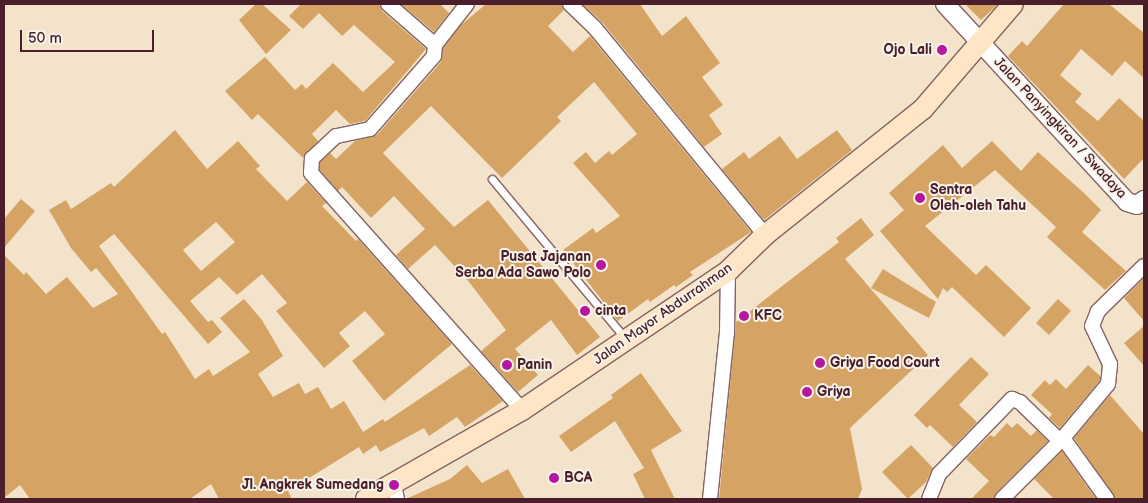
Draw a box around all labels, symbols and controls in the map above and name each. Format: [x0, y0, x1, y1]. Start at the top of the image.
scale bar [22, 20, 156, 52]
text: 50 m [28, 29, 62, 48]
place label: Ojo Lali [883, 42, 932, 58]
marker: Ojo Lali [936, 44, 948, 56]
street label: Jalan Panyingkiran / Swadaya [990, 54, 1130, 202]
place label: Sentra Oleh-oleh Tahu [930, 182, 1026, 214]
marker: Sentra Oleh-oleh Tahu [914, 192, 926, 204]
place label: Pusat Jajanan Serba Ada Sawo Polo [455, 249, 591, 282]
marker: Pusat Jajanan Serba Ada Sawo Polo [595, 259, 607, 271]
street label: Jalan Mayor Abdurrahman [590, 260, 736, 368]
place label: cinta [595, 303, 626, 319]
marker: cinta [579, 305, 591, 317]
place label: KFC [754, 308, 782, 324]
marker: KFC [738, 310, 750, 322]
place label: Griya Food Court [830, 355, 940, 371]
place label: Panin [517, 357, 552, 373]
marker: Griya Food Court [814, 357, 826, 369]
marker: Panin [501, 359, 513, 371]
place label: Griya [817, 384, 851, 400]
marker: Griya [801, 386, 813, 398]
place label: BCA [564, 470, 592, 486]
marker: BCA [548, 472, 560, 484]
place label: Jl. Angkrek Sumedang [242, 477, 384, 493]
marker: Jl. Angkrek Sumedang [388, 479, 400, 491]

